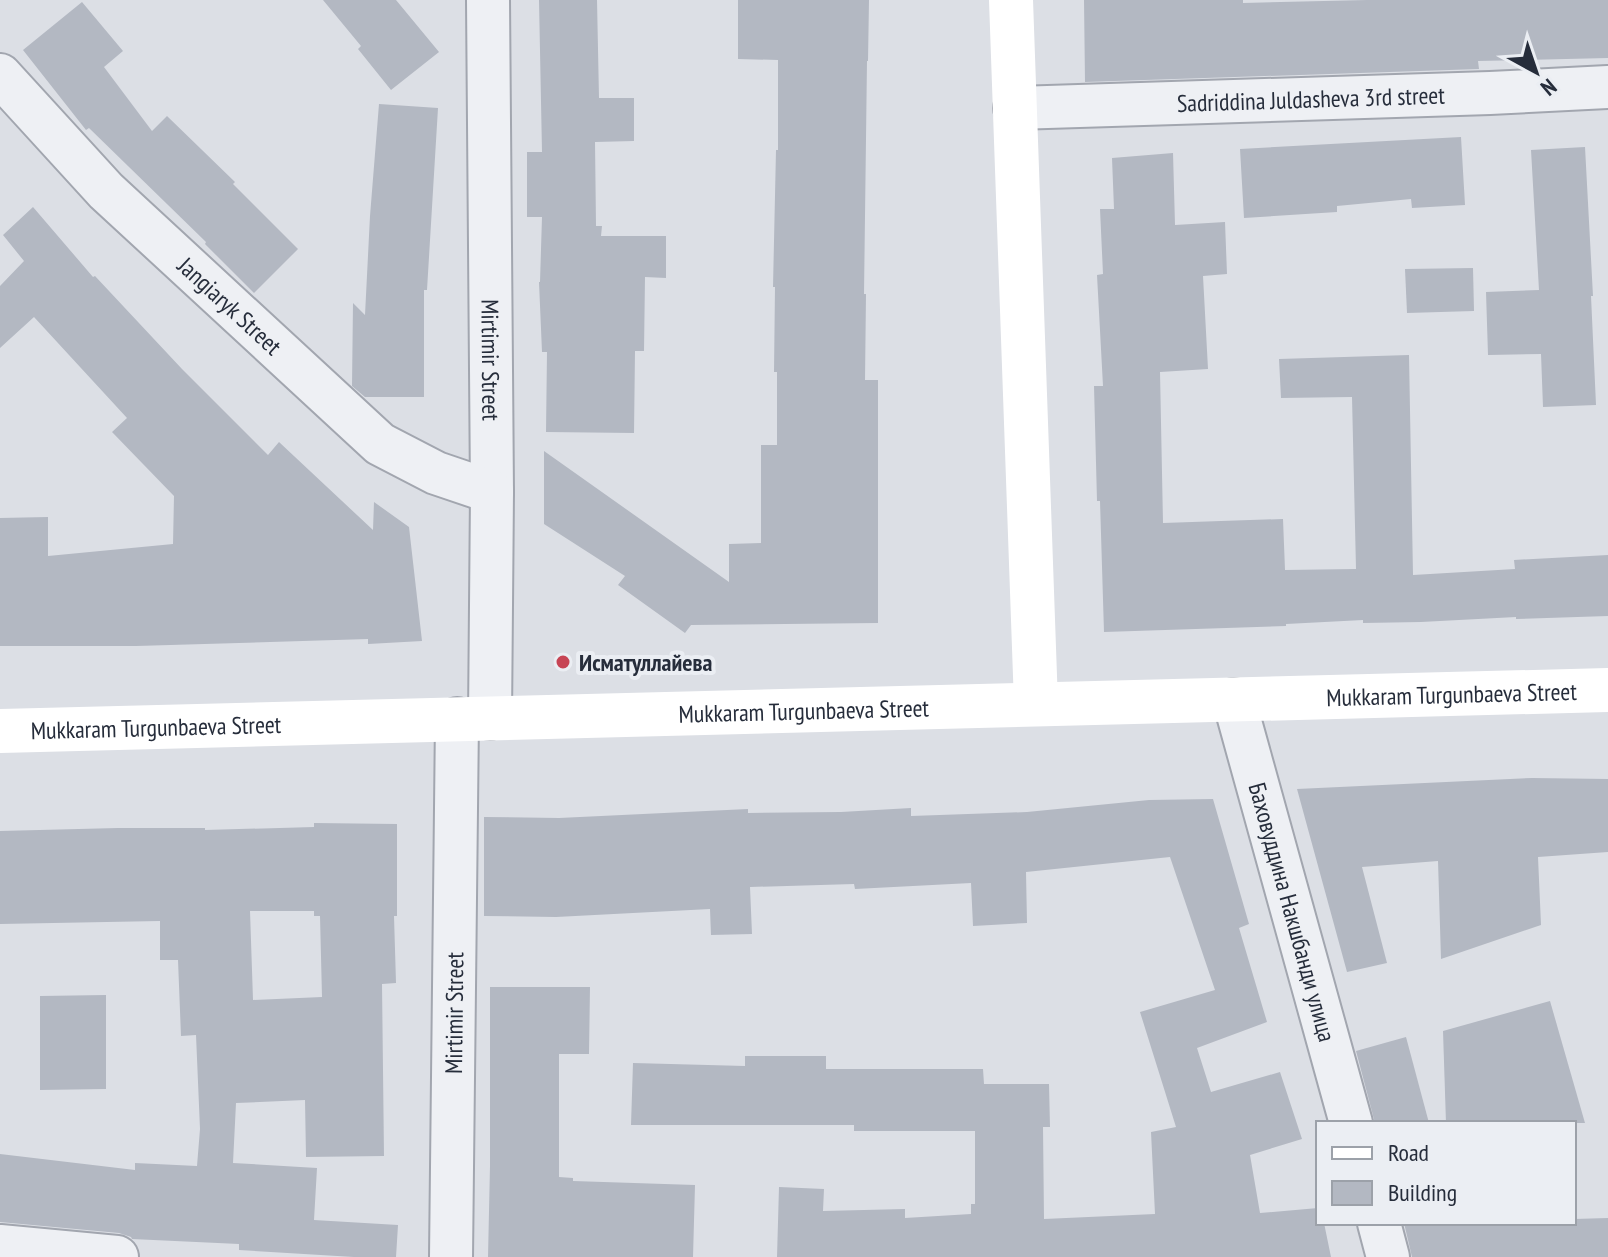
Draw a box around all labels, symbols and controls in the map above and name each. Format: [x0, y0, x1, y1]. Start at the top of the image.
north arrow [1496, 32, 1576, 112]
text: N [1535, 73, 1562, 102]
street label: Sadriddina Juldasheva 3rd street [1176, 79, 1446, 118]
street label: Jangiaryk Street [171, 249, 289, 361]
street label: Mirtimir Street [475, 299, 507, 421]
place label: Исматуллайева [579, 647, 713, 678]
marker: Исматуллайева [554, 653, 572, 671]
street label: Mukkaram Turgunbaeva Street [1326, 675, 1578, 713]
street label: Mukkaram Turgunbaeva Street [678, 692, 930, 729]
street label: Mukkaram Turgunbaeva Street [30, 708, 282, 746]
street label: Баховуддина Накшбанди улица [1242, 779, 1343, 1045]
street label: Mirtimir Street [438, 952, 470, 1074]
legend [1316, 1121, 1576, 1225]
text: Road [1388, 1137, 1429, 1168]
text: Building [1388, 1177, 1457, 1208]

